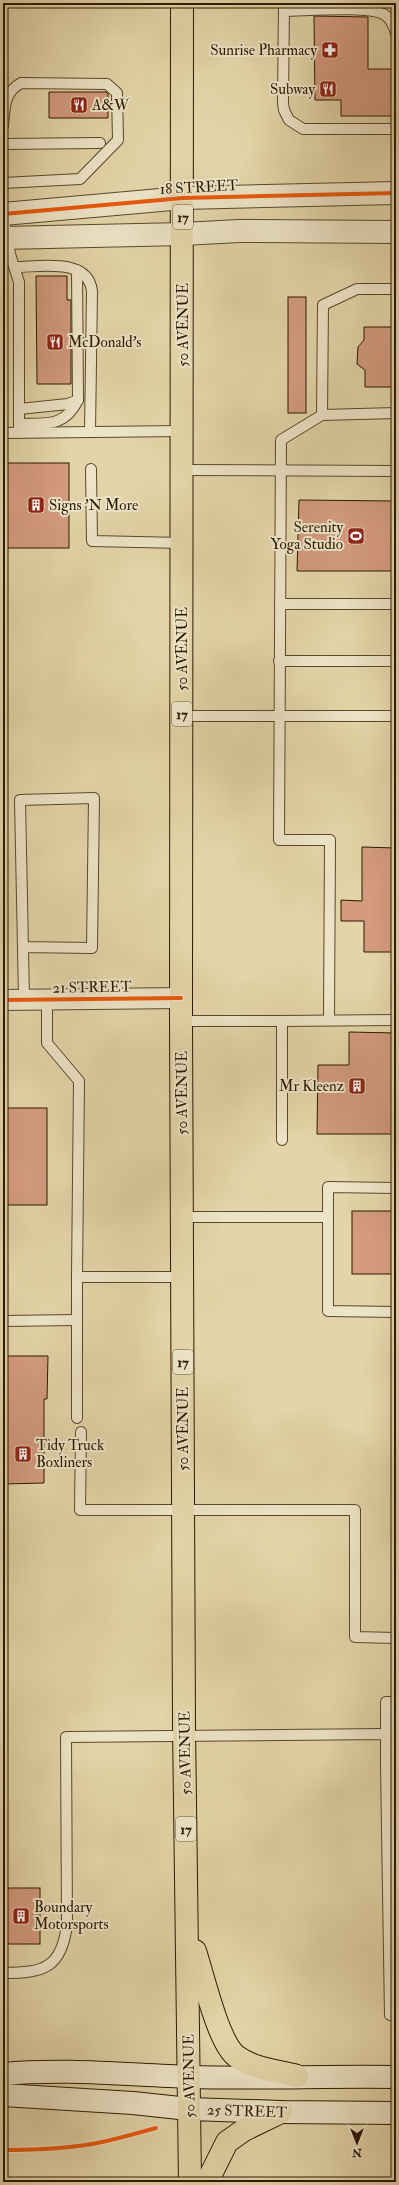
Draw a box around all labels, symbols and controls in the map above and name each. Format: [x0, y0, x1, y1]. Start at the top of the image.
pharmacy icon: Sunrise Pharmacy [320, 40, 340, 60]
place label: Sunrise Pharmacy [210, 41, 317, 60]
restaurant icon: Subway [318, 79, 338, 99]
place label: Subway [270, 80, 315, 99]
restaurant icon: A&W [69, 95, 89, 115]
place label: A&W [91, 96, 130, 115]
street label: 18 STREET [159, 176, 239, 199]
road number: 17 [173, 205, 193, 229]
street label: 50 AVENUE [174, 283, 193, 367]
restaurant icon: McDonald's [45, 332, 65, 352]
place label: McDonald's [68, 333, 141, 352]
building icon: Signs 'N More [26, 495, 46, 515]
place label: Signs 'N More [49, 496, 138, 515]
place label: Serenity Yoga Studio [271, 518, 343, 554]
sports icon: Serenity Yoga Studio [346, 526, 366, 546]
street label: 50 AVENUE [173, 607, 192, 691]
road number: 17 [172, 702, 192, 726]
street label: 21 STREET [52, 977, 132, 998]
street label: 50 AVENUE [173, 1051, 192, 1135]
building icon: Mr Kleenz [347, 1076, 367, 1096]
place label: Mr Kleenz [279, 1077, 344, 1096]
road number: 17 [173, 1350, 193, 1374]
street label: 50 AVENUE [174, 1387, 193, 1471]
place label: Tidy Truck Boxliners [36, 1436, 104, 1472]
building icon: Tidy Truck Boxliners [13, 1444, 33, 1464]
street label: 50 AVENUE [175, 1711, 196, 1795]
road number: 17 [176, 1817, 196, 1841]
place label: Boundary Motorsports [34, 1898, 109, 1935]
building icon: Boundary Motorsports [11, 1906, 31, 1926]
street label: 50 AVENUE [179, 2034, 200, 2118]
street label: 25 STREET [207, 2101, 287, 2122]
north arrow [337, 2123, 377, 2163]
text: N [351, 2146, 363, 2159]

